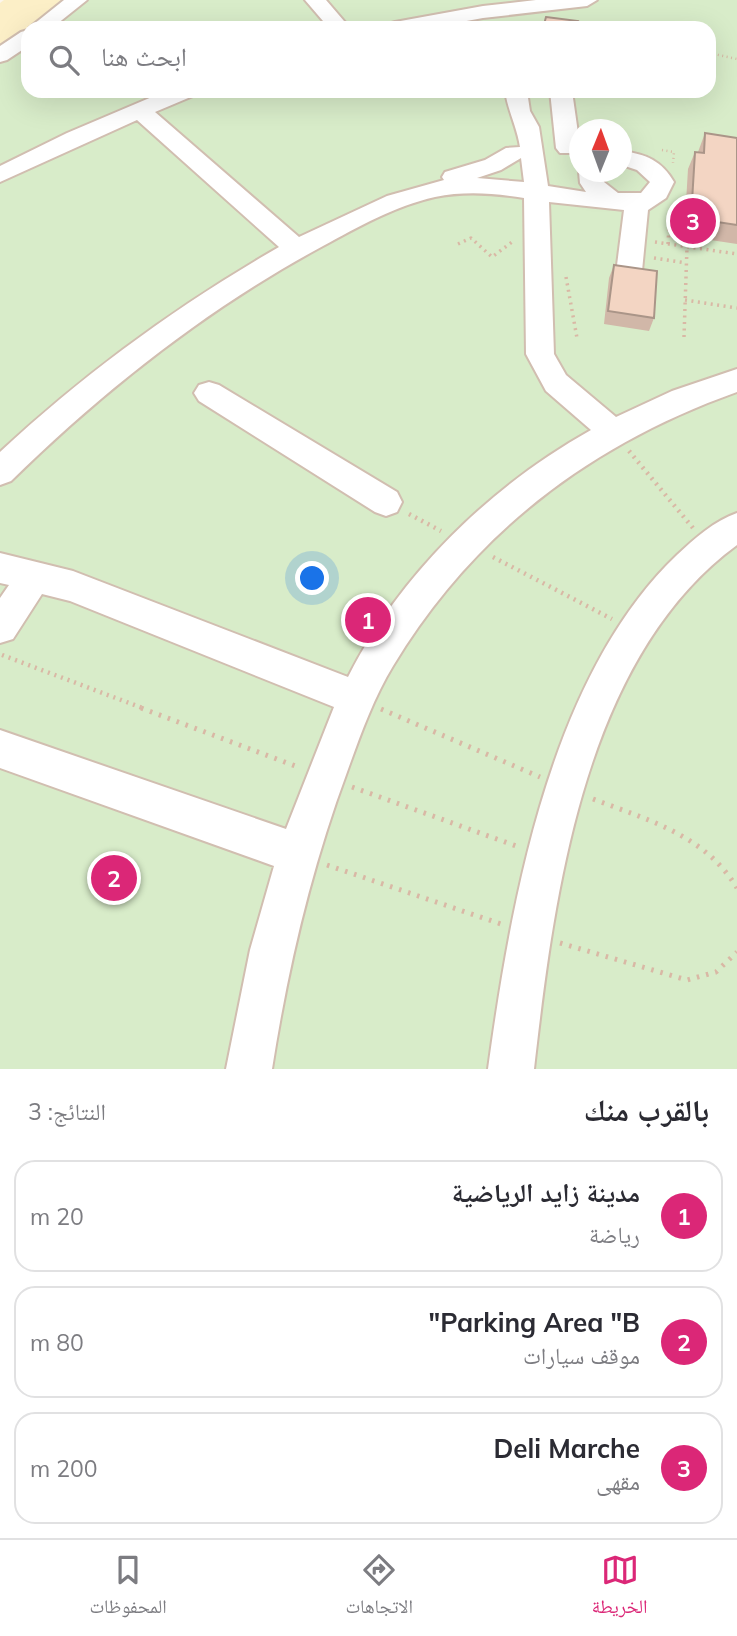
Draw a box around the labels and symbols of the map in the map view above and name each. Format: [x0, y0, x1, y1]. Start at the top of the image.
north arrow [569, 119, 632, 182]
pin: 3 [670, 195, 716, 247]
your location [295, 561, 329, 595]
pin: 1 [345, 594, 391, 646]
pin: 2 [91, 852, 137, 904]

